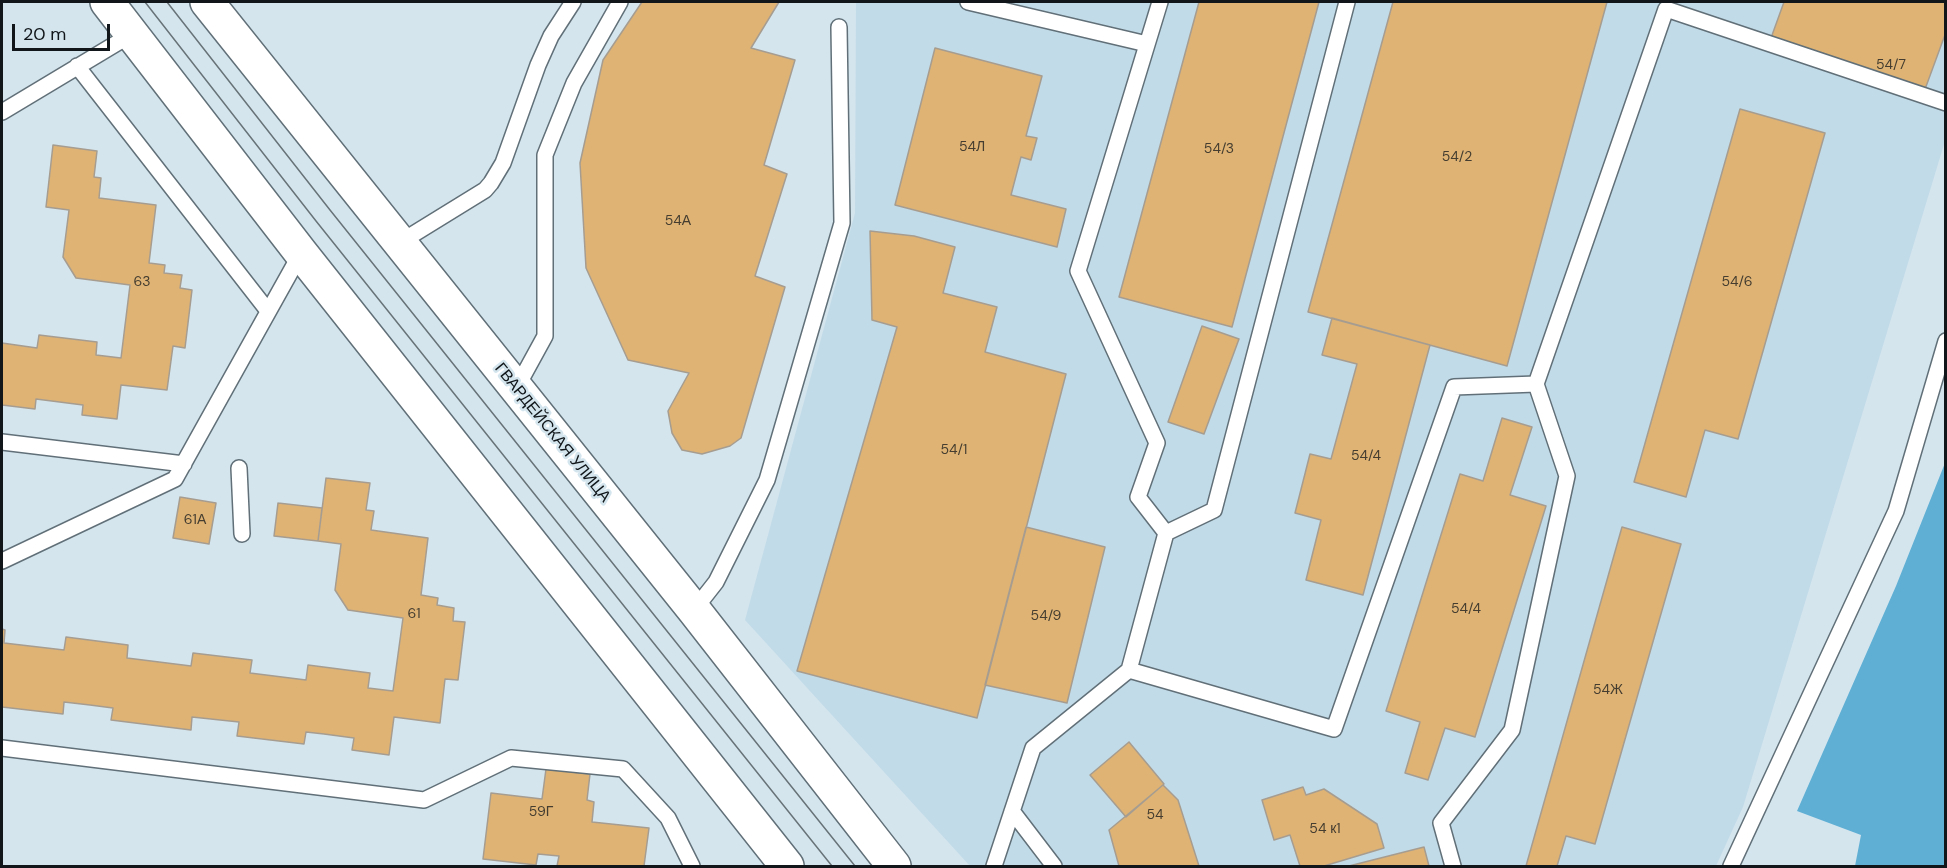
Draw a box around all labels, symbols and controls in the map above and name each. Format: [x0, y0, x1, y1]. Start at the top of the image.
scale bar [15, 12, 112, 50]
text: 20 m [23, 22, 66, 46]
house number: 54/7 [1876, 57, 1906, 73]
house number: 54Л [959, 139, 985, 155]
house number: 54/3 [1204, 141, 1234, 157]
house number: 54/2 [1442, 149, 1472, 165]
house number: 54А [665, 213, 691, 229]
house number: 63 [133, 274, 151, 290]
house number: 54/6 [1722, 274, 1752, 290]
street label: ГВАРДЕЙСКАЯ УЛИЦА [490, 360, 614, 506]
house number: 54/1 [941, 442, 967, 458]
house number: 54/4 [1351, 448, 1381, 464]
house number: 61А [184, 512, 206, 528]
house number: 54/4 [1451, 601, 1481, 617]
house number: 61 [407, 606, 421, 622]
house number: 54/9 [1031, 608, 1061, 624]
house number: 54Ж [1593, 682, 1623, 698]
house number: 59Г [529, 804, 553, 820]
house number: 54 [1146, 807, 1164, 823]
house number: 54 к1 [1309, 821, 1341, 837]

